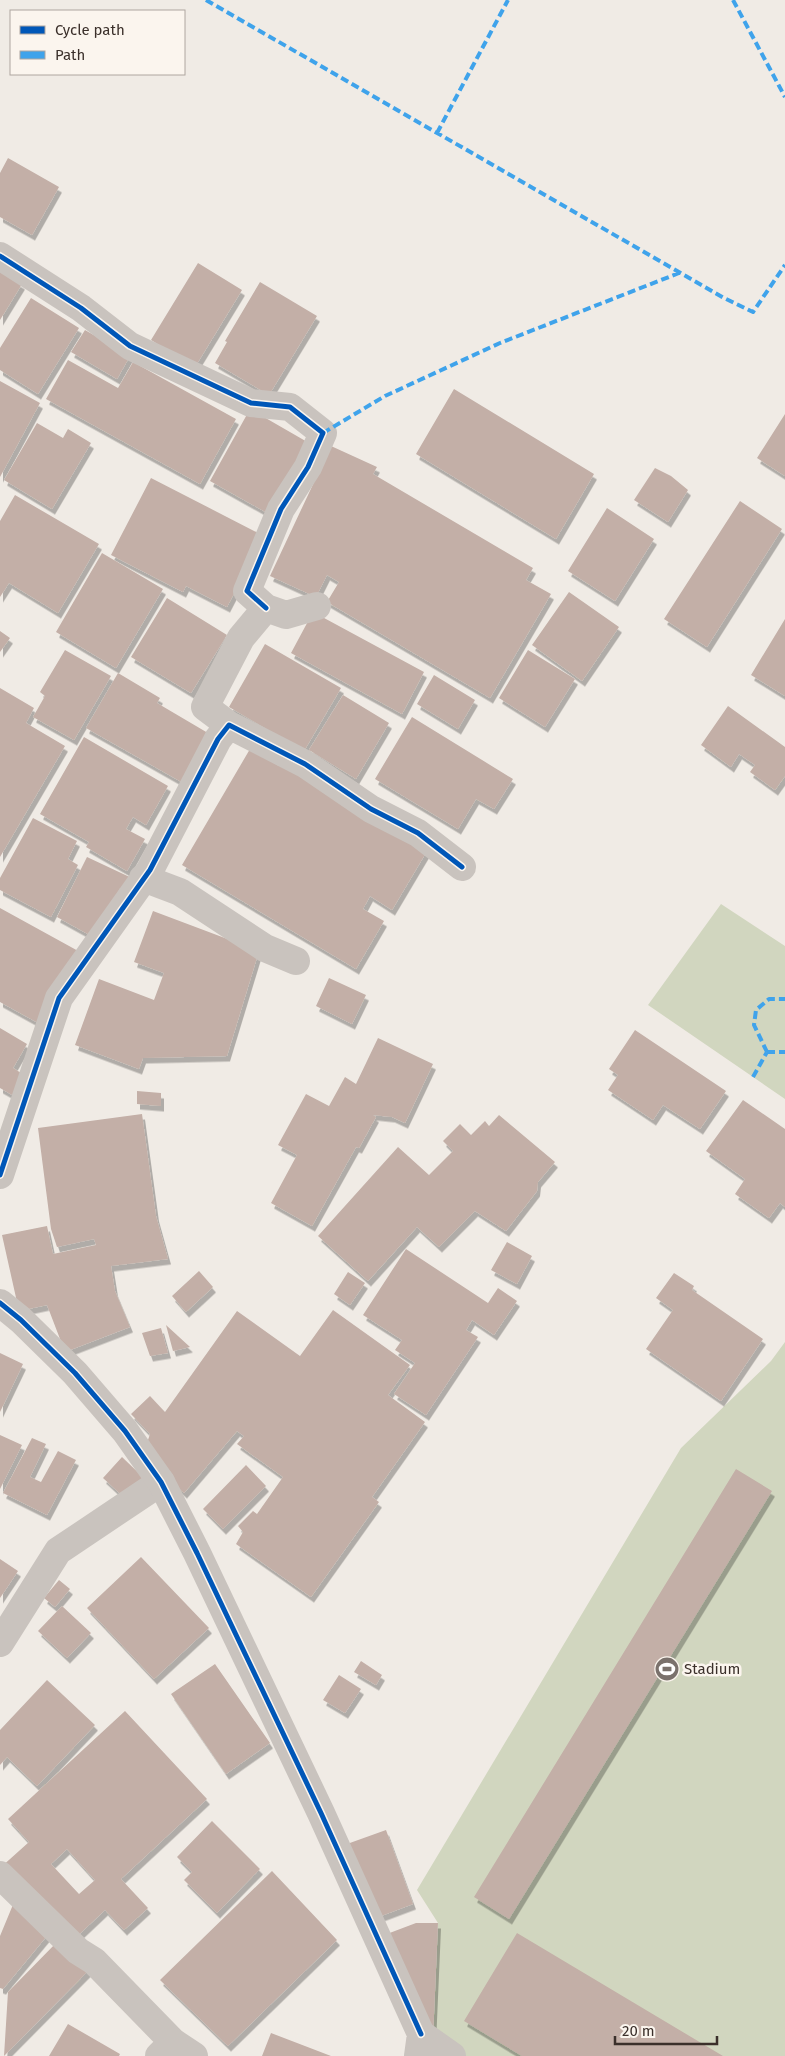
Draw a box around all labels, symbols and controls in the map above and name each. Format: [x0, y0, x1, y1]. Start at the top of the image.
legend [10, 10, 185, 75]
text: Cycle path [55, 21, 125, 39]
text: Path [55, 46, 85, 64]
sports icon: Stadium [654, 1656, 680, 1682]
place label: Stadium [684, 1660, 740, 1678]
scale bar [615, 2014, 718, 2046]
text: 20 m [622, 2022, 655, 2040]

